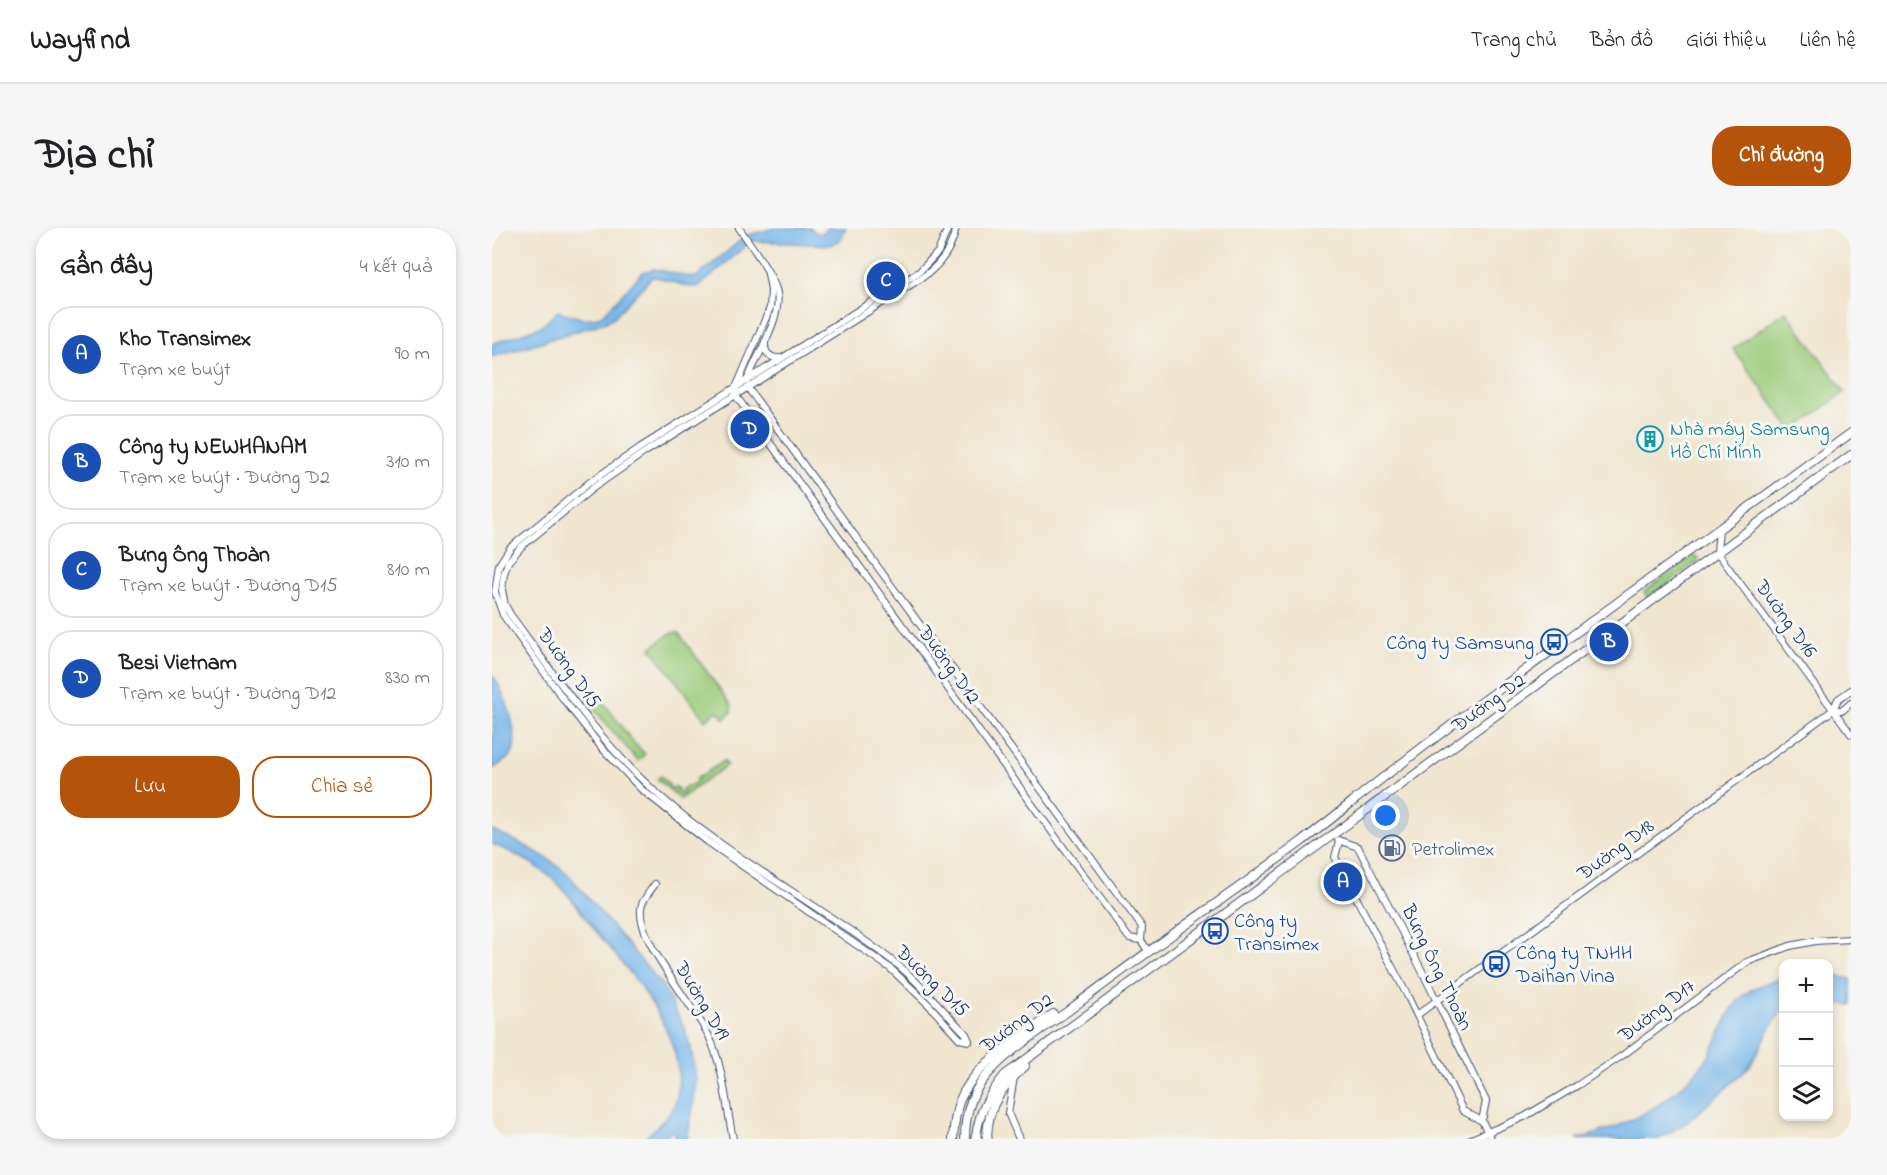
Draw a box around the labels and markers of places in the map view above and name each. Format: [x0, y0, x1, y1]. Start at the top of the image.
pin: C [866, 259, 906, 304]
pin: D [730, 406, 770, 452]
place label: Nhà máy Samsung Hồ Chí Minh [1670, 416, 1829, 468]
building icon: Nhà máy Samsung Hồ Chí Minh [1635, 424, 1665, 454]
pin: B [1590, 620, 1628, 664]
bus stop icon: Công ty Samsung [1539, 627, 1569, 657]
place label: Công ty Samsung [1386, 630, 1534, 660]
fuel station icon: Petrolimex [1377, 833, 1407, 863]
place label: Petrolimex [1412, 836, 1494, 865]
pin: A [1324, 860, 1362, 904]
place label: Công ty Transimex [1234, 908, 1320, 960]
bus stop icon: Công ty Transimex [1200, 916, 1230, 946]
place label: Công ty TNHH Daihan Vina [1515, 940, 1632, 992]
bus stop icon: Công ty TNHH Daihan Vina [1481, 949, 1511, 979]

